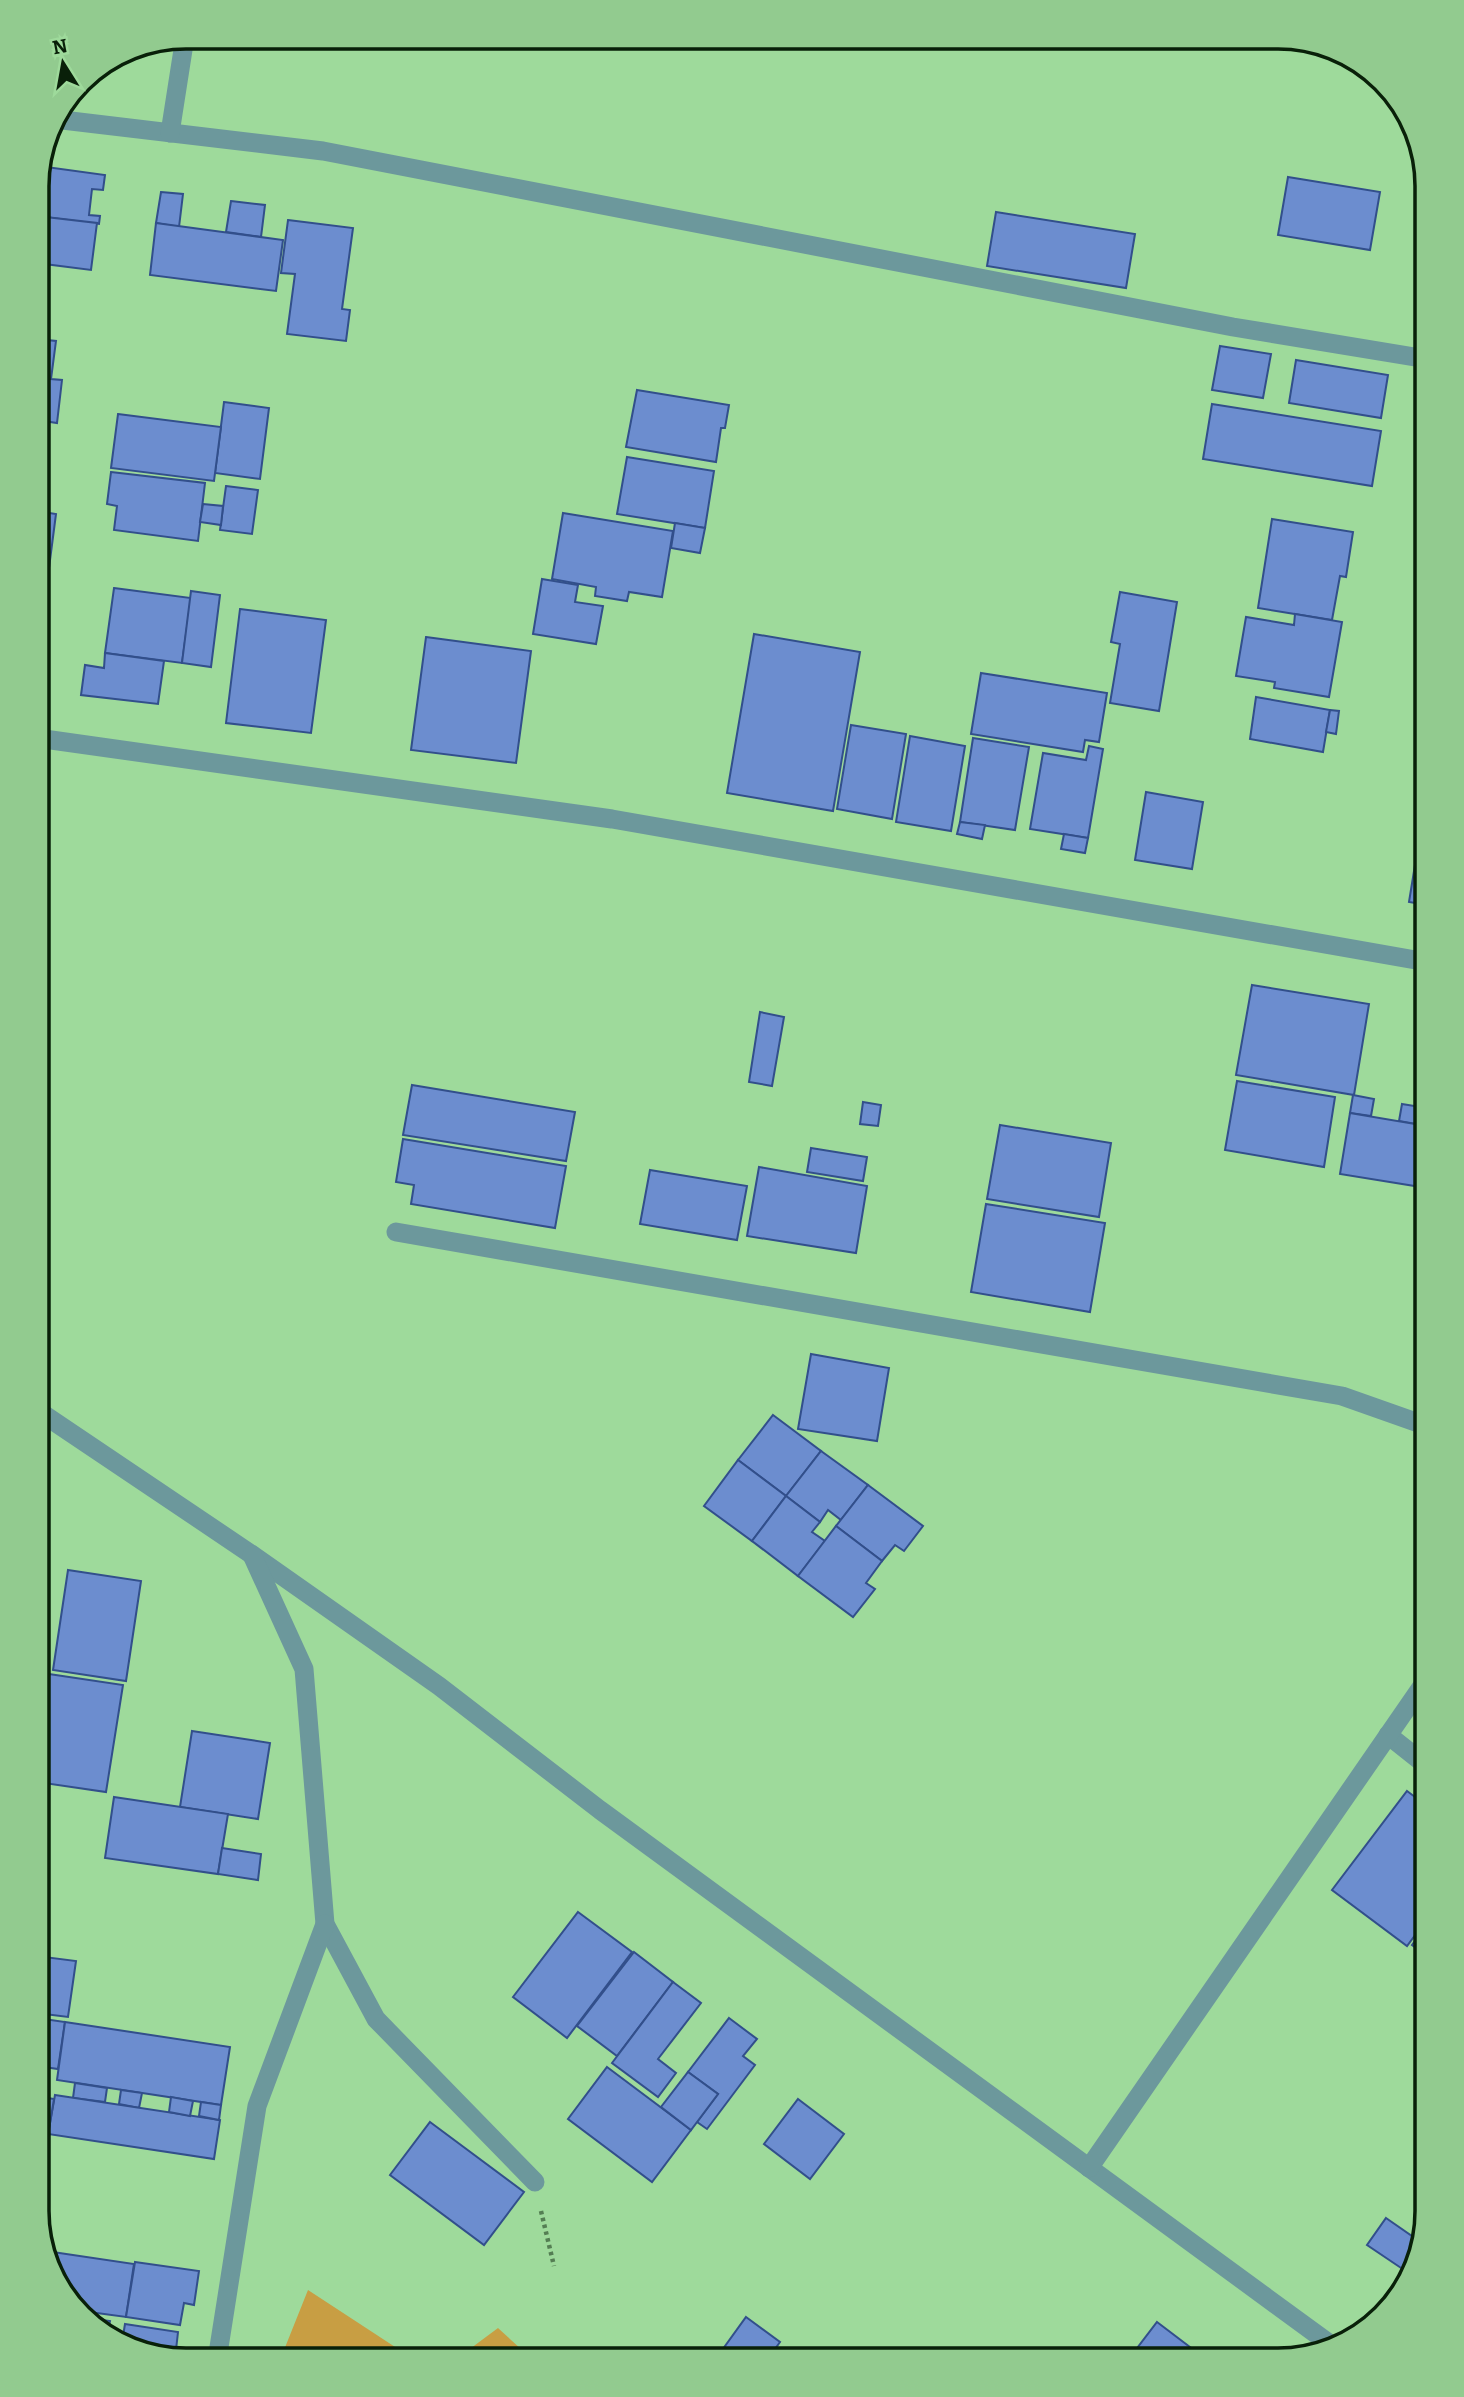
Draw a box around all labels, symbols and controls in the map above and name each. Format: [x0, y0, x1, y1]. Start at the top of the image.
north arrow [28, 28, 98, 98]
text: N [50, 34, 70, 59]

